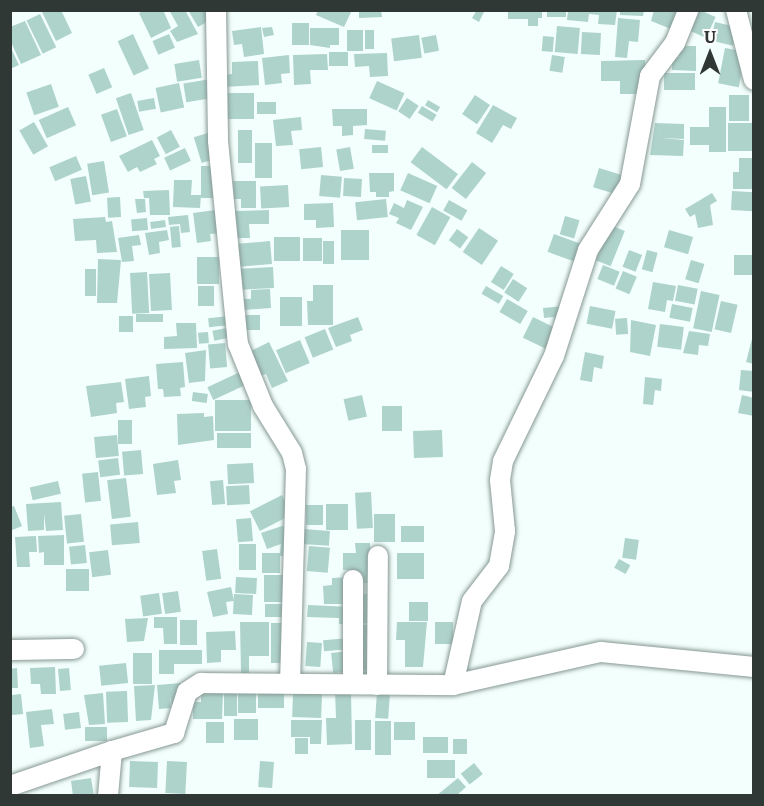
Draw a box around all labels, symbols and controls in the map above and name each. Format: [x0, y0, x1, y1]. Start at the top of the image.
north arrow [680, 24, 740, 84]
text: U [704, 24, 716, 48]

